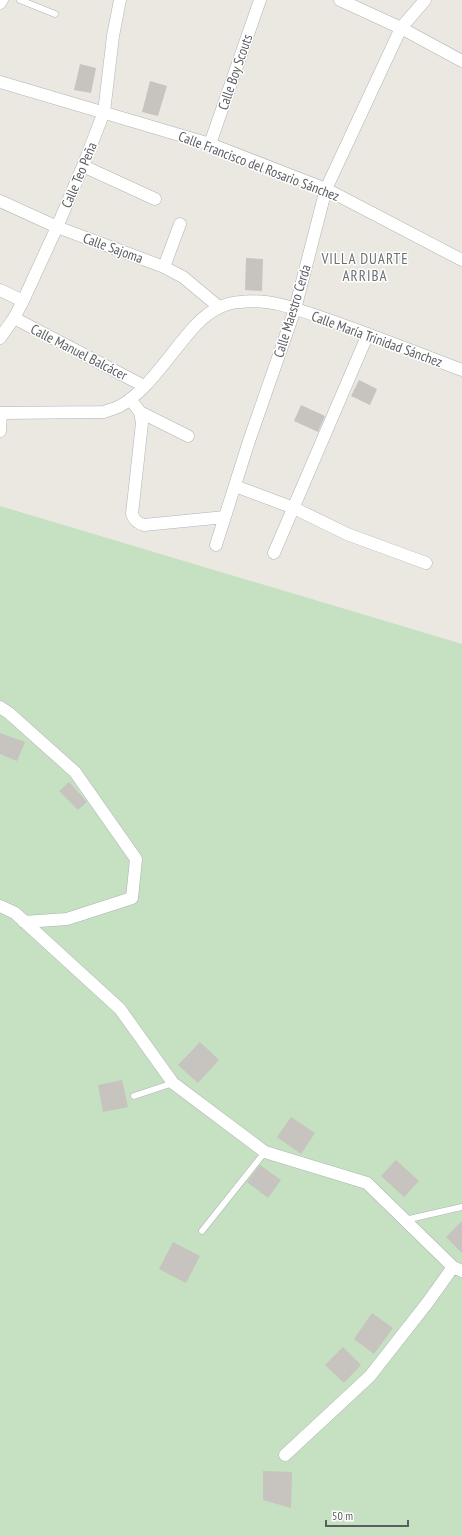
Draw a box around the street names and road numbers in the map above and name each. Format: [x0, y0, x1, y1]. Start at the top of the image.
street label: Calle Boy Scouts [214, 32, 256, 112]
street label: Calle Francisco del Rosario Sánchez [176, 127, 342, 205]
street label: Calle Teo Peña [57, 139, 101, 211]
street label: Calle Sajoma [81, 229, 145, 267]
street label: Calle Maestro Cerda [269, 262, 315, 360]
street label: Calle María Trinidad Sánchez [309, 307, 445, 371]
street label: Calle Manuel Balcácer [28, 320, 131, 384]

